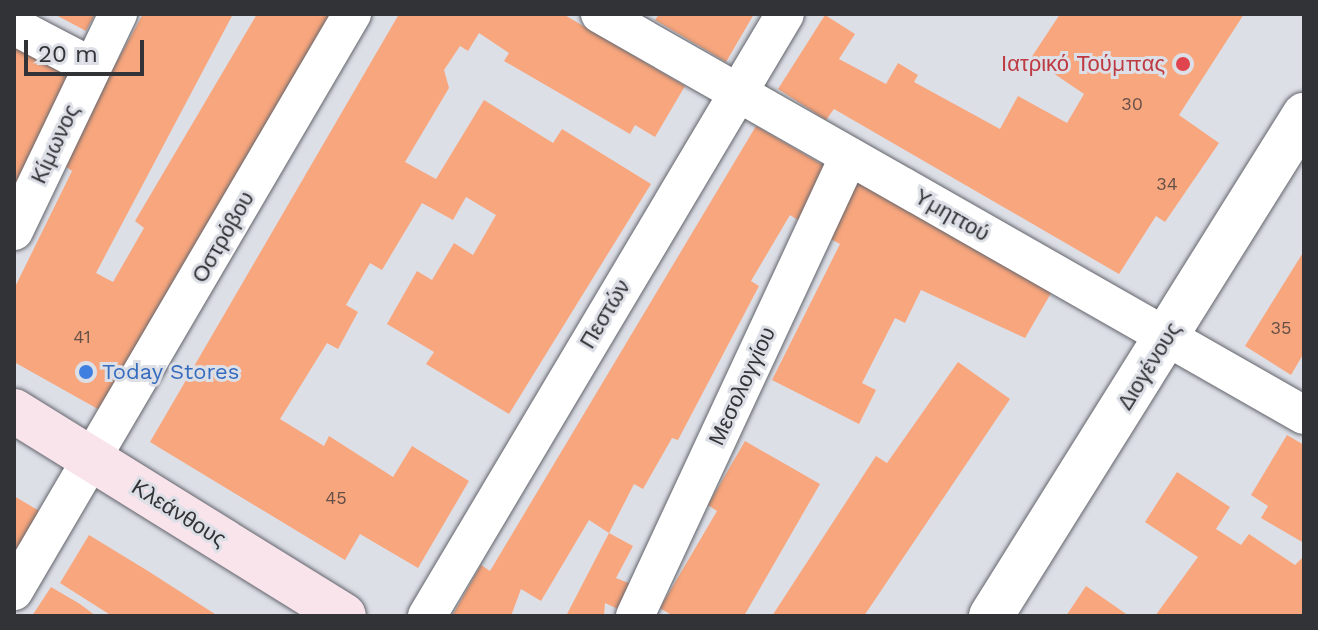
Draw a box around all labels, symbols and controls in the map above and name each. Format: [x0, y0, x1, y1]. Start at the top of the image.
scale bar [28, 24, 148, 74]
text: 20 m [38, 40, 98, 68]
place label: Ιατρικό Τούμπας [1001, 51, 1165, 77]
marker: Ιατρικό Τούμπας [1172, 53, 1194, 75]
house number: 30 [1121, 93, 1143, 115]
street label: Κίμωνος [25, 100, 85, 188]
house number: 34 [1156, 173, 1178, 195]
street label: Υμηττού [910, 183, 994, 247]
street label: Οστρόβου [186, 187, 260, 287]
street label: Πεστών [574, 275, 636, 353]
street label: Διογένους [1112, 317, 1186, 415]
house number: 35 [1271, 317, 1291, 339]
street label: Μεσολογγίου [703, 323, 781, 449]
house number: 41 [73, 326, 91, 348]
place label: Today Stores [102, 359, 240, 385]
marker: Today Stores [77, 363, 95, 381]
street label: Κλεάνθους [127, 474, 231, 552]
house number: 45 [325, 487, 347, 509]

